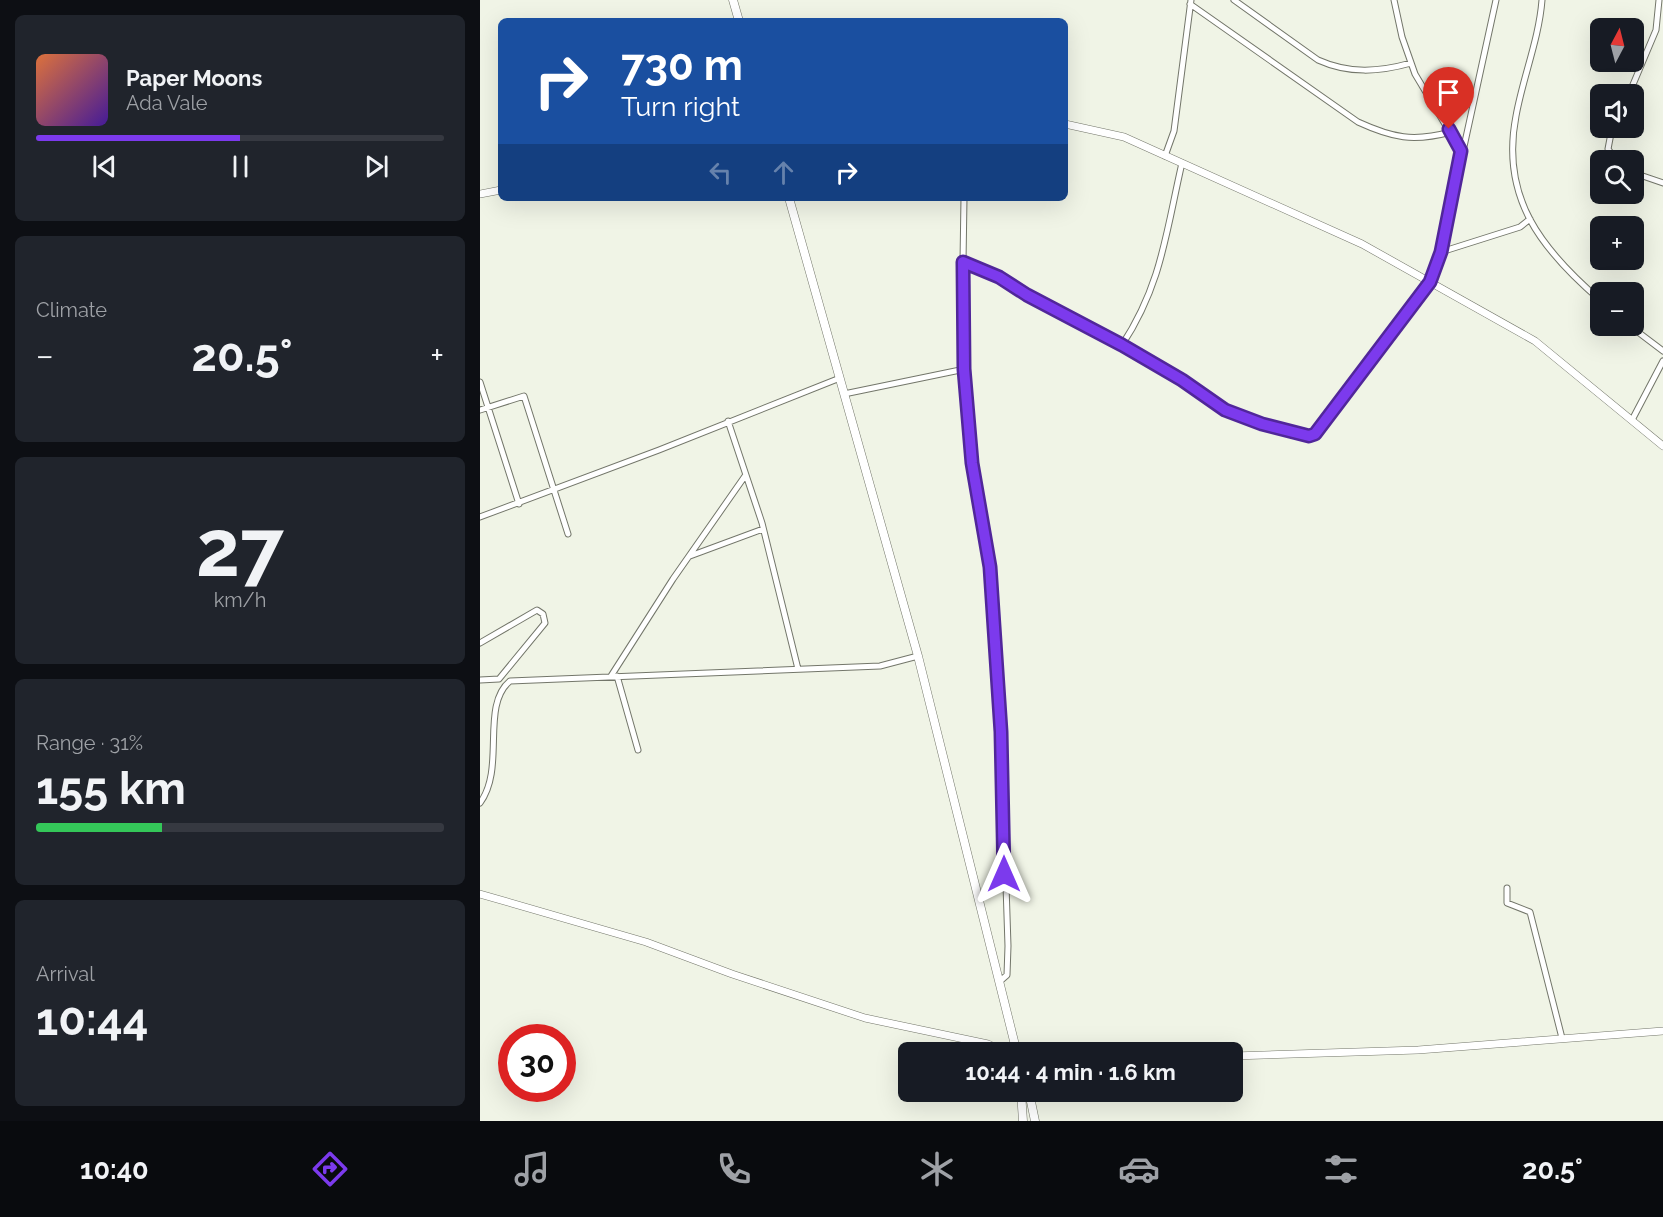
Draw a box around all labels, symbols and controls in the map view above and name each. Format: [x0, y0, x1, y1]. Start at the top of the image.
north arrow [1590, 18, 1644, 72]
map controls [1590, 18, 1644, 336]
text: 730 m [621, 41, 743, 90]
icon: right [522, 42, 600, 120]
text: Paper Moons [126, 65, 262, 91]
pin [1423, 67, 1474, 129]
icon: arrive [1432, 76, 1465, 109]
button: sound [1590, 84, 1644, 138]
text: Ada Vale [126, 91, 208, 115]
text: Turn right [621, 91, 740, 122]
icon: previous [88, 150, 121, 183]
icon: pause [224, 150, 257, 183]
icon: next [360, 150, 393, 183]
button: search [1590, 150, 1644, 204]
icon: left [704, 156, 737, 189]
icon: ahead [767, 156, 800, 189]
icon: right [830, 156, 863, 189]
button: + [1590, 216, 1644, 270]
button: − [1590, 282, 1644, 336]
text: Climate [36, 298, 107, 322]
text: 20.5° [192, 329, 292, 382]
text: − [36, 336, 54, 375]
text: + [430, 336, 444, 375]
text: 27 [196, 503, 284, 594]
text: km/h [214, 588, 266, 612]
text: Range · 31% [36, 731, 143, 755]
text: 155 km [36, 762, 186, 815]
position arrow [972, 842, 1036, 906]
text: Arrival [36, 962, 95, 986]
text: 10:44 [36, 993, 148, 1046]
speed limit sign: 30 [498, 1024, 576, 1102]
text: 10:44 · 4 min · 1.6 km [965, 1059, 1176, 1085]
icon: directions [309, 1148, 351, 1190]
icon: music [511, 1148, 553, 1190]
icon: phone [713, 1148, 755, 1190]
icon: climate [916, 1148, 958, 1190]
icon: car [1118, 1148, 1160, 1190]
icon: filters [1320, 1148, 1362, 1190]
text: 10:40 [80, 1154, 149, 1185]
text: 20.5° [1522, 1154, 1583, 1185]

